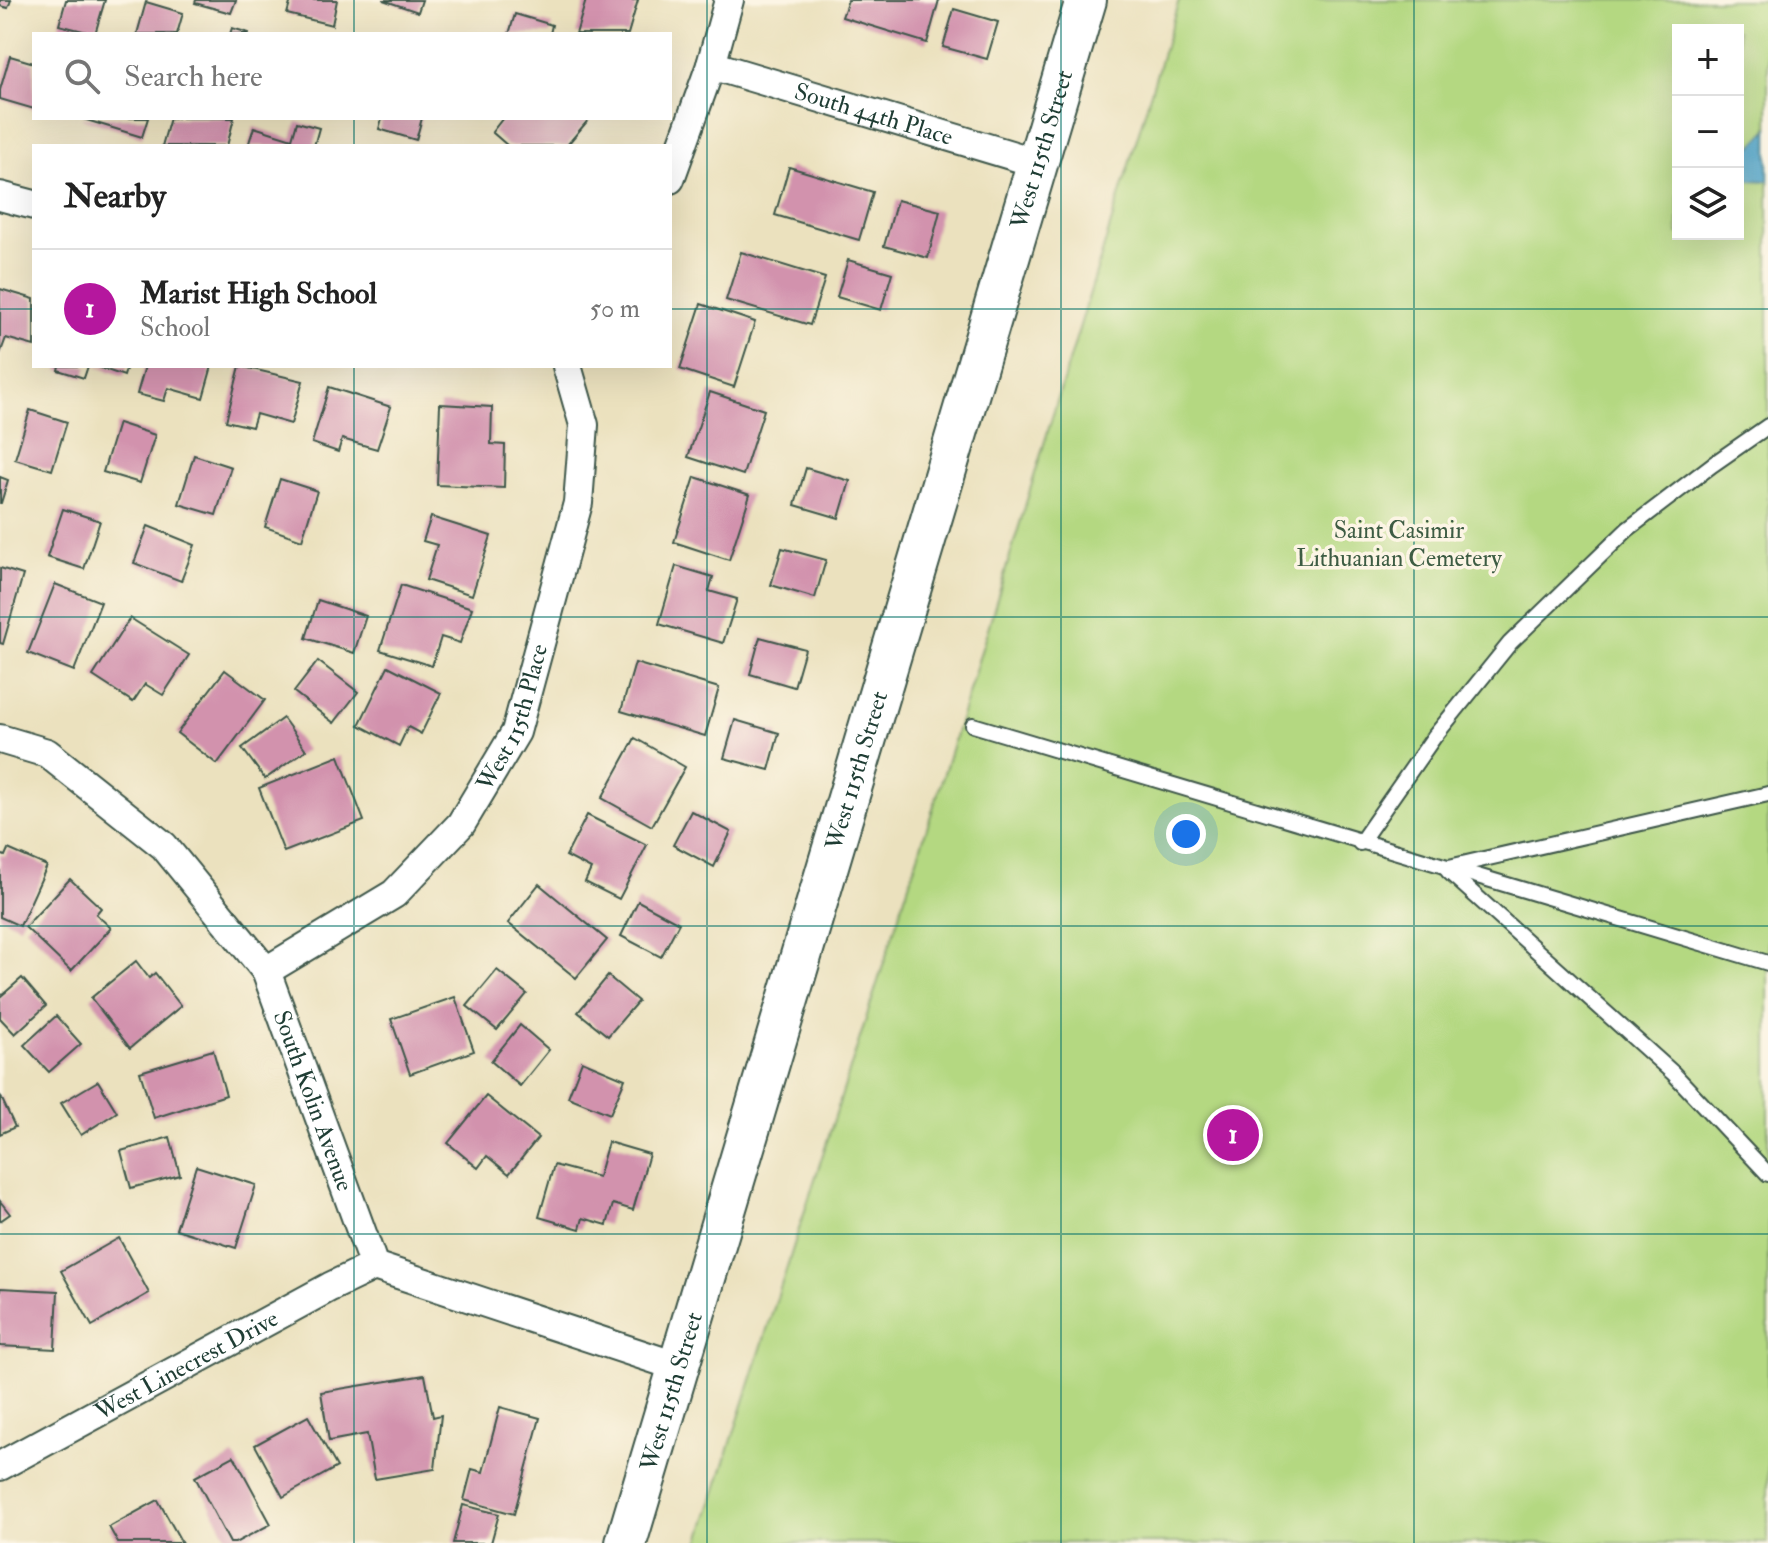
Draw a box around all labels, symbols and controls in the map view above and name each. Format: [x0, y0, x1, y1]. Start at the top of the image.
map controls [1672, 24, 1744, 240]
button: + [1672, 24, 1744, 96]
search box [32, 32, 672, 120]
icon: search [60, 54, 104, 98]
text: Search here [124, 58, 263, 95]
street label: West 115th Street [1003, 66, 1080, 234]
street label: South 44th Place [791, 76, 957, 152]
button: − [1672, 96, 1744, 168]
button: layers [1672, 168, 1744, 240]
text: Nearby [64, 175, 166, 218]
text: Marist High School [140, 275, 377, 312]
text: 1 [85, 293, 95, 325]
text: 50 m [590, 293, 640, 325]
text: School [140, 312, 210, 344]
park label: Saint Casimir Lithuanian Cemetery [1296, 515, 1502, 574]
street label: West 115th Place [469, 640, 555, 797]
street label: West 115th Street [818, 687, 895, 855]
your location [1166, 814, 1206, 854]
street label: South Kolin Avenue [266, 1006, 361, 1195]
pin: 1 [1207, 1105, 1259, 1165]
street label: West Linecrest Drive [88, 1303, 284, 1428]
street label: West 115th Street [633, 1308, 710, 1476]

